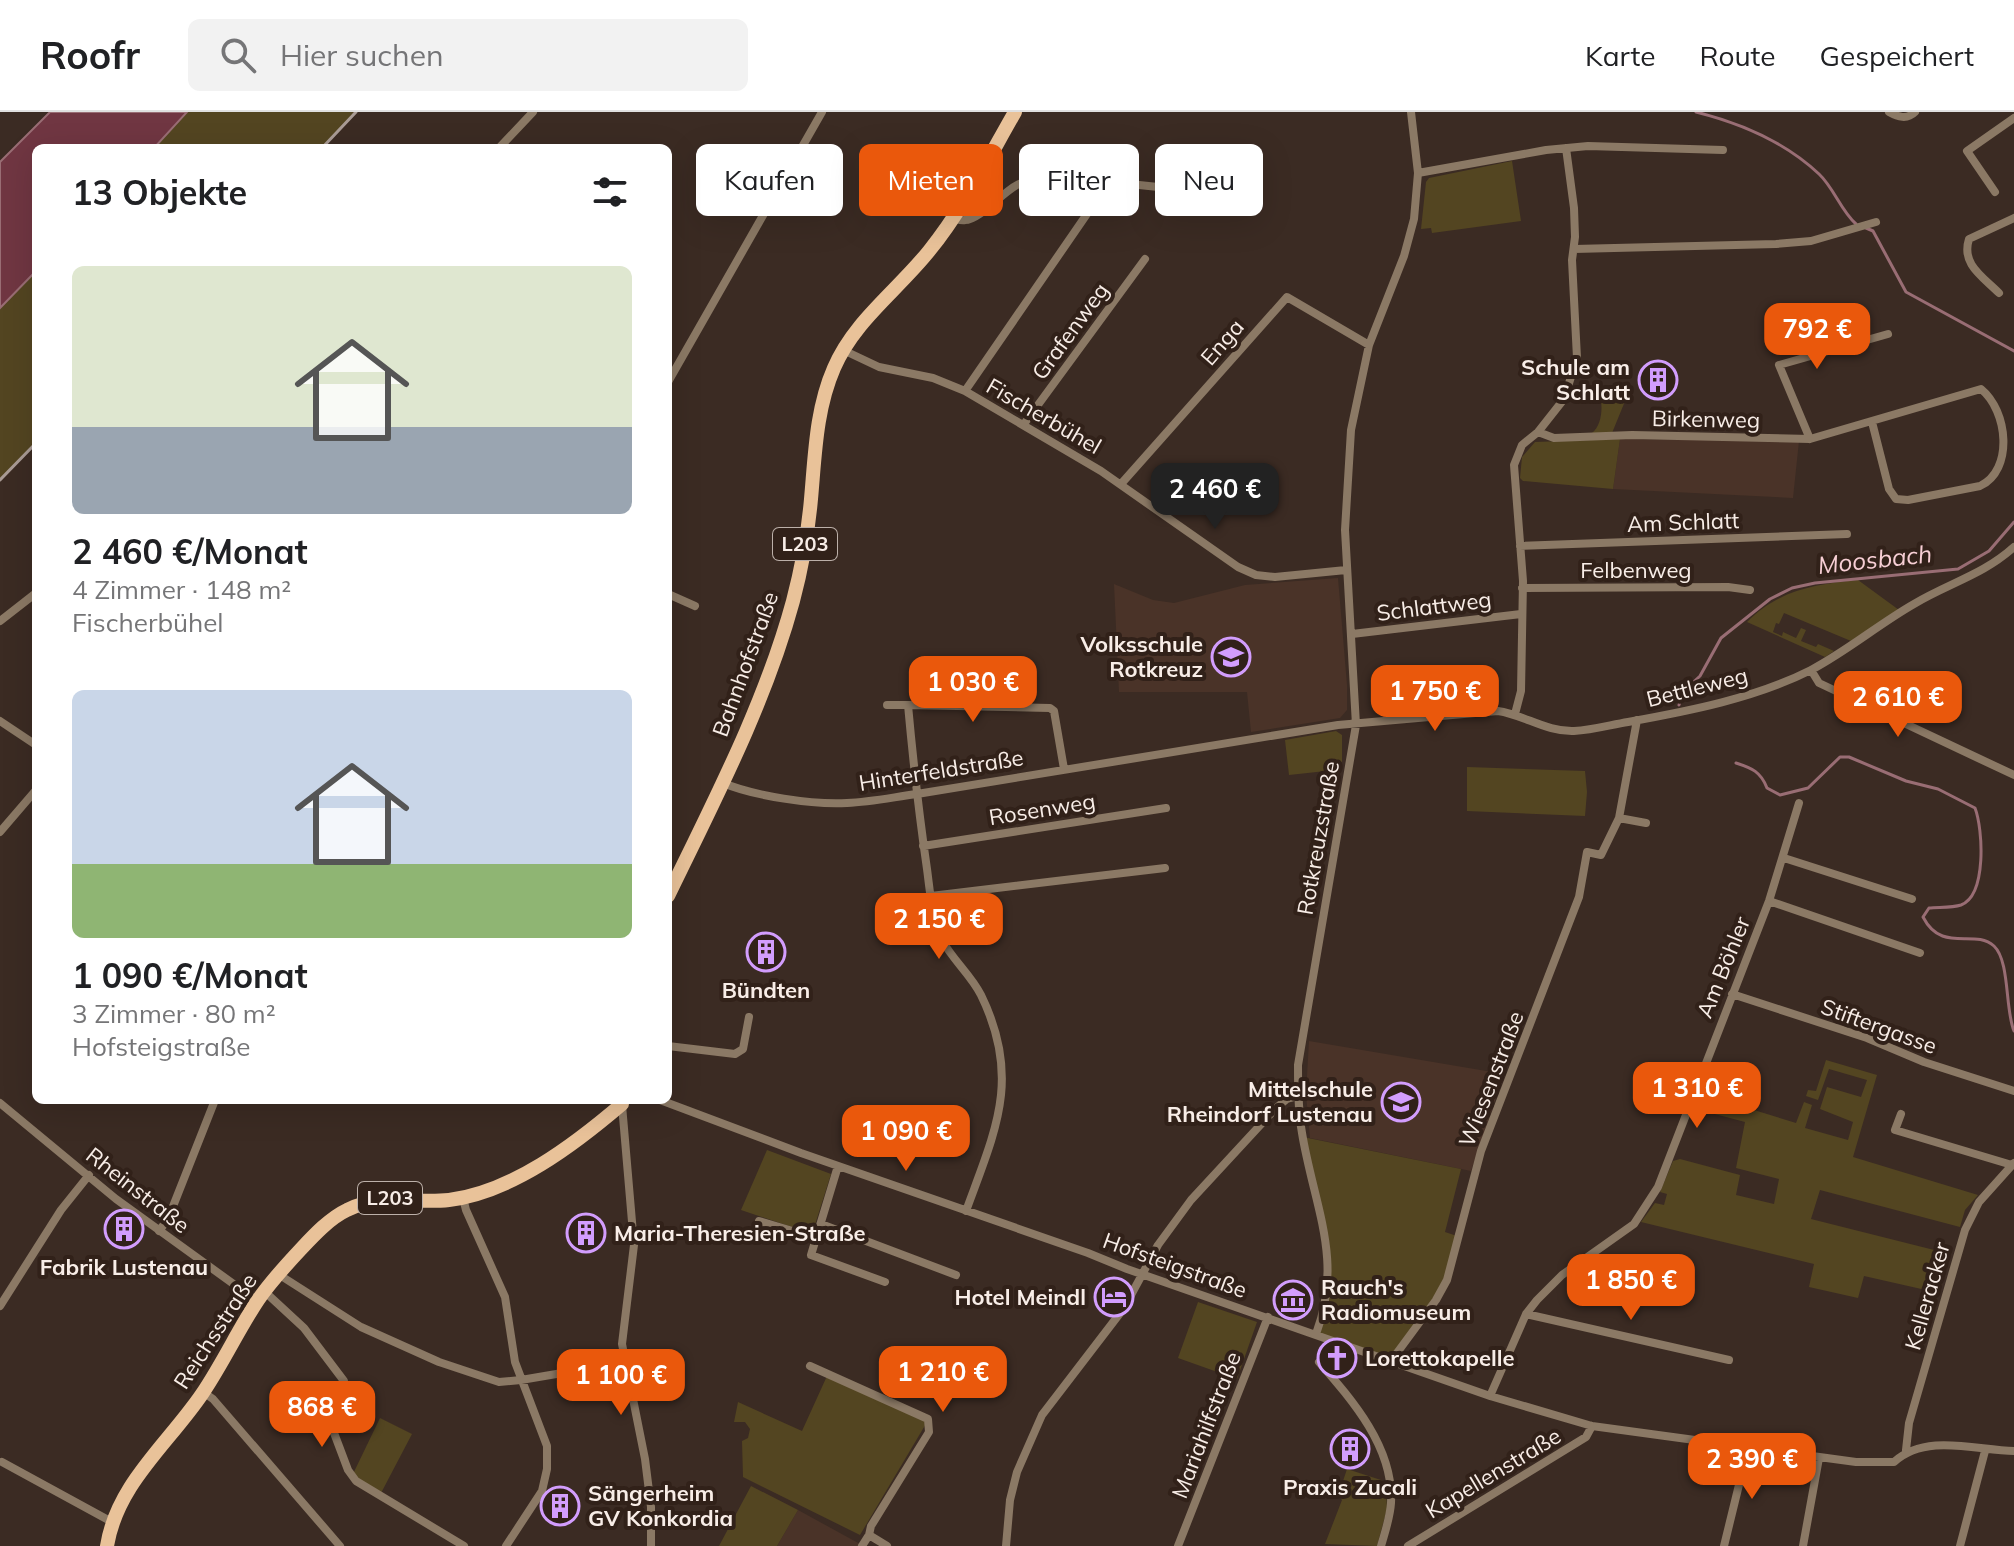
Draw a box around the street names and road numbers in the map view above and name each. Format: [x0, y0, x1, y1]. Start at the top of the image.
street label: Grafenweg [1025, 277, 1115, 385]
street label: Enga [1194, 313, 1250, 371]
street label: Fischerbühel [981, 372, 1107, 460]
street label: Birkenweg [1652, 404, 1760, 434]
street label: Am Schlatt [1626, 506, 1740, 538]
road number: L203 [773, 528, 837, 560]
street label: Felbenweg [1580, 556, 1692, 584]
street label: Schlattweg [1375, 585, 1493, 627]
street label: Bahnhofstraße [706, 588, 784, 740]
street label: Bettleweg [1643, 661, 1751, 713]
street label: Hinterfeldstraße [857, 743, 1025, 797]
street label: Rotkreuzstraße [1291, 759, 1345, 917]
street label: Rosenweg [987, 787, 1097, 831]
street label: Am Böhler [1690, 912, 1756, 1022]
street label: Stiftergasse [1817, 992, 1941, 1060]
street label: Wiesenstraße [1452, 1007, 1530, 1151]
street label: Rheinstraße [81, 1141, 195, 1239]
road number: L203 [358, 1182, 422, 1214]
street label: Hofsteigstraße [1099, 1226, 1251, 1304]
street label: Kelleracker [1898, 1239, 1956, 1353]
street label: Reichsstraße [167, 1268, 263, 1394]
street label: Mariahilfstraße [1165, 1348, 1247, 1502]
street label: Kapellenstraße [1420, 1422, 1566, 1524]

